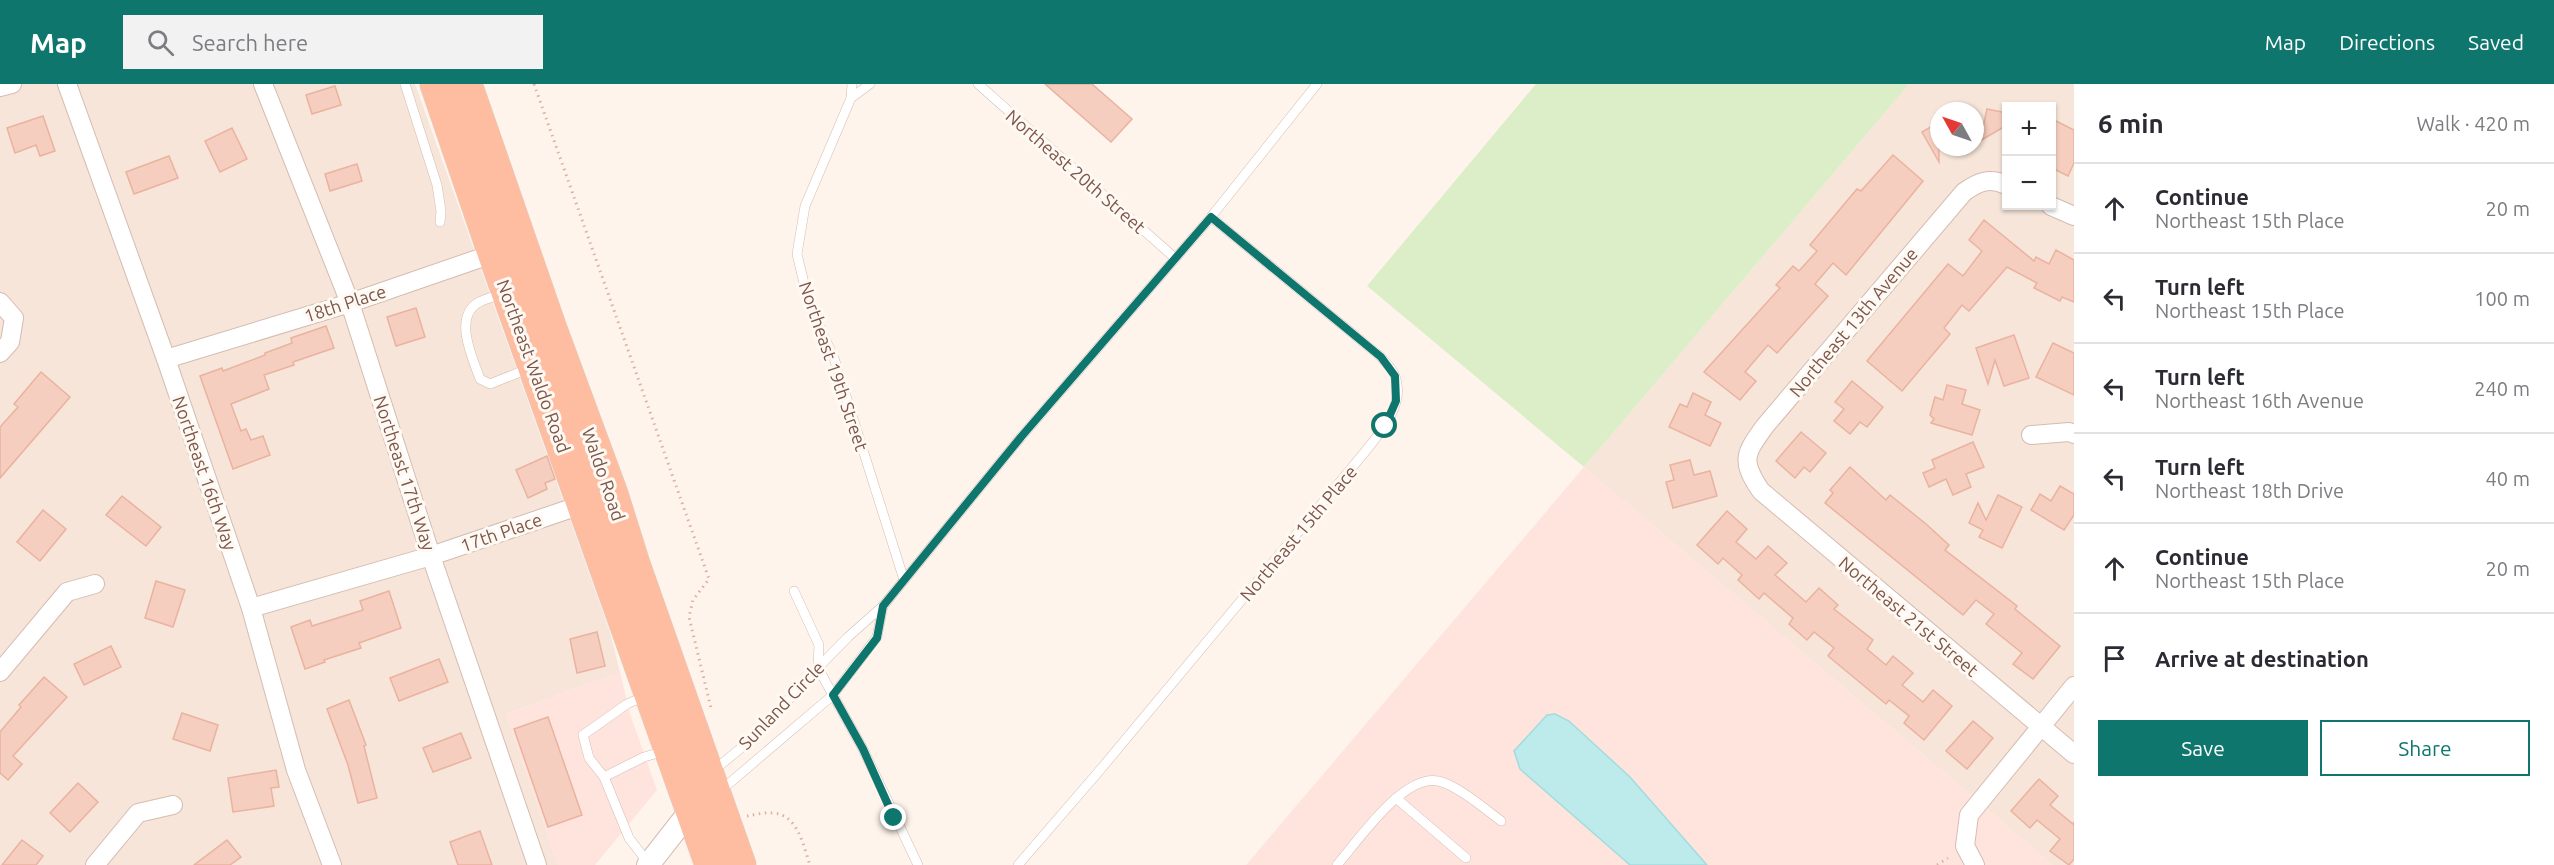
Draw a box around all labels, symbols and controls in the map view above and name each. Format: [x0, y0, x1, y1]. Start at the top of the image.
search box [123, 15, 543, 69]
icon: search [144, 26, 177, 59]
text: Map [30, 27, 87, 58]
text: Search here [192, 30, 308, 55]
text: Map [2265, 30, 2306, 54]
text: Directions [2339, 30, 2435, 54]
text: Saved [2468, 30, 2524, 54]
north arrow [1930, 102, 1984, 156]
map controls [2002, 102, 2056, 210]
button: + [2002, 102, 2056, 156]
street label: Northeast 20th Street [1002, 105, 1150, 237]
text: 6 min [2098, 109, 2164, 138]
text: Walk · 420 m [2417, 112, 2530, 135]
button: − [2002, 156, 2056, 210]
text: Continue [2155, 184, 2249, 209]
icon: ahead [2098, 192, 2131, 225]
text: 20 m [2486, 197, 2530, 220]
text: Northeast 15th Place [2155, 209, 2345, 232]
street label: Northeast 13th Avenue [1785, 243, 1921, 401]
text: Turn left [2155, 274, 2245, 299]
street label: Northeast Waldo Road [493, 277, 575, 455]
street label: Northeast 19th Street [796, 279, 872, 453]
street label: 18th Place [302, 280, 388, 326]
icon: left [2098, 282, 2131, 315]
text: 100 m [2474, 287, 2530, 310]
text: Northeast 15th Place [2155, 299, 2345, 322]
text: Turn left [2155, 364, 2245, 389]
icon: left [2098, 372, 2131, 405]
text: 240 m [2474, 377, 2530, 400]
text: Northeast 16th Avenue [2155, 389, 2364, 412]
street label: Northeast 16th Way [169, 393, 241, 553]
street label: Northeast 17th Way [371, 393, 440, 553]
route start [1371, 412, 1397, 438]
street label: Waldo Road [579, 425, 629, 523]
text: Turn left [2155, 454, 2245, 479]
street label: Northeast 15th Place [1236, 461, 1360, 605]
icon: left [2098, 462, 2131, 495]
text: 40 m [2486, 467, 2530, 490]
text: Northeast 18th Drive [2155, 479, 2344, 502]
street label: 17th Place [458, 509, 544, 555]
text: Continue [2155, 544, 2249, 569]
street label: Northeast 21st Street [1835, 552, 1983, 680]
icon: ahead [2098, 552, 2131, 585]
text: 20 m [2486, 557, 2530, 580]
text: Northeast 15th Place [2155, 569, 2345, 592]
icon: arrive [2098, 642, 2131, 675]
text: Arrive at destination [2155, 646, 2369, 671]
street label: Sunland Circle [734, 657, 828, 753]
button: Save [2098, 720, 2308, 776]
button: Share [2320, 720, 2530, 776]
route end [880, 804, 906, 830]

